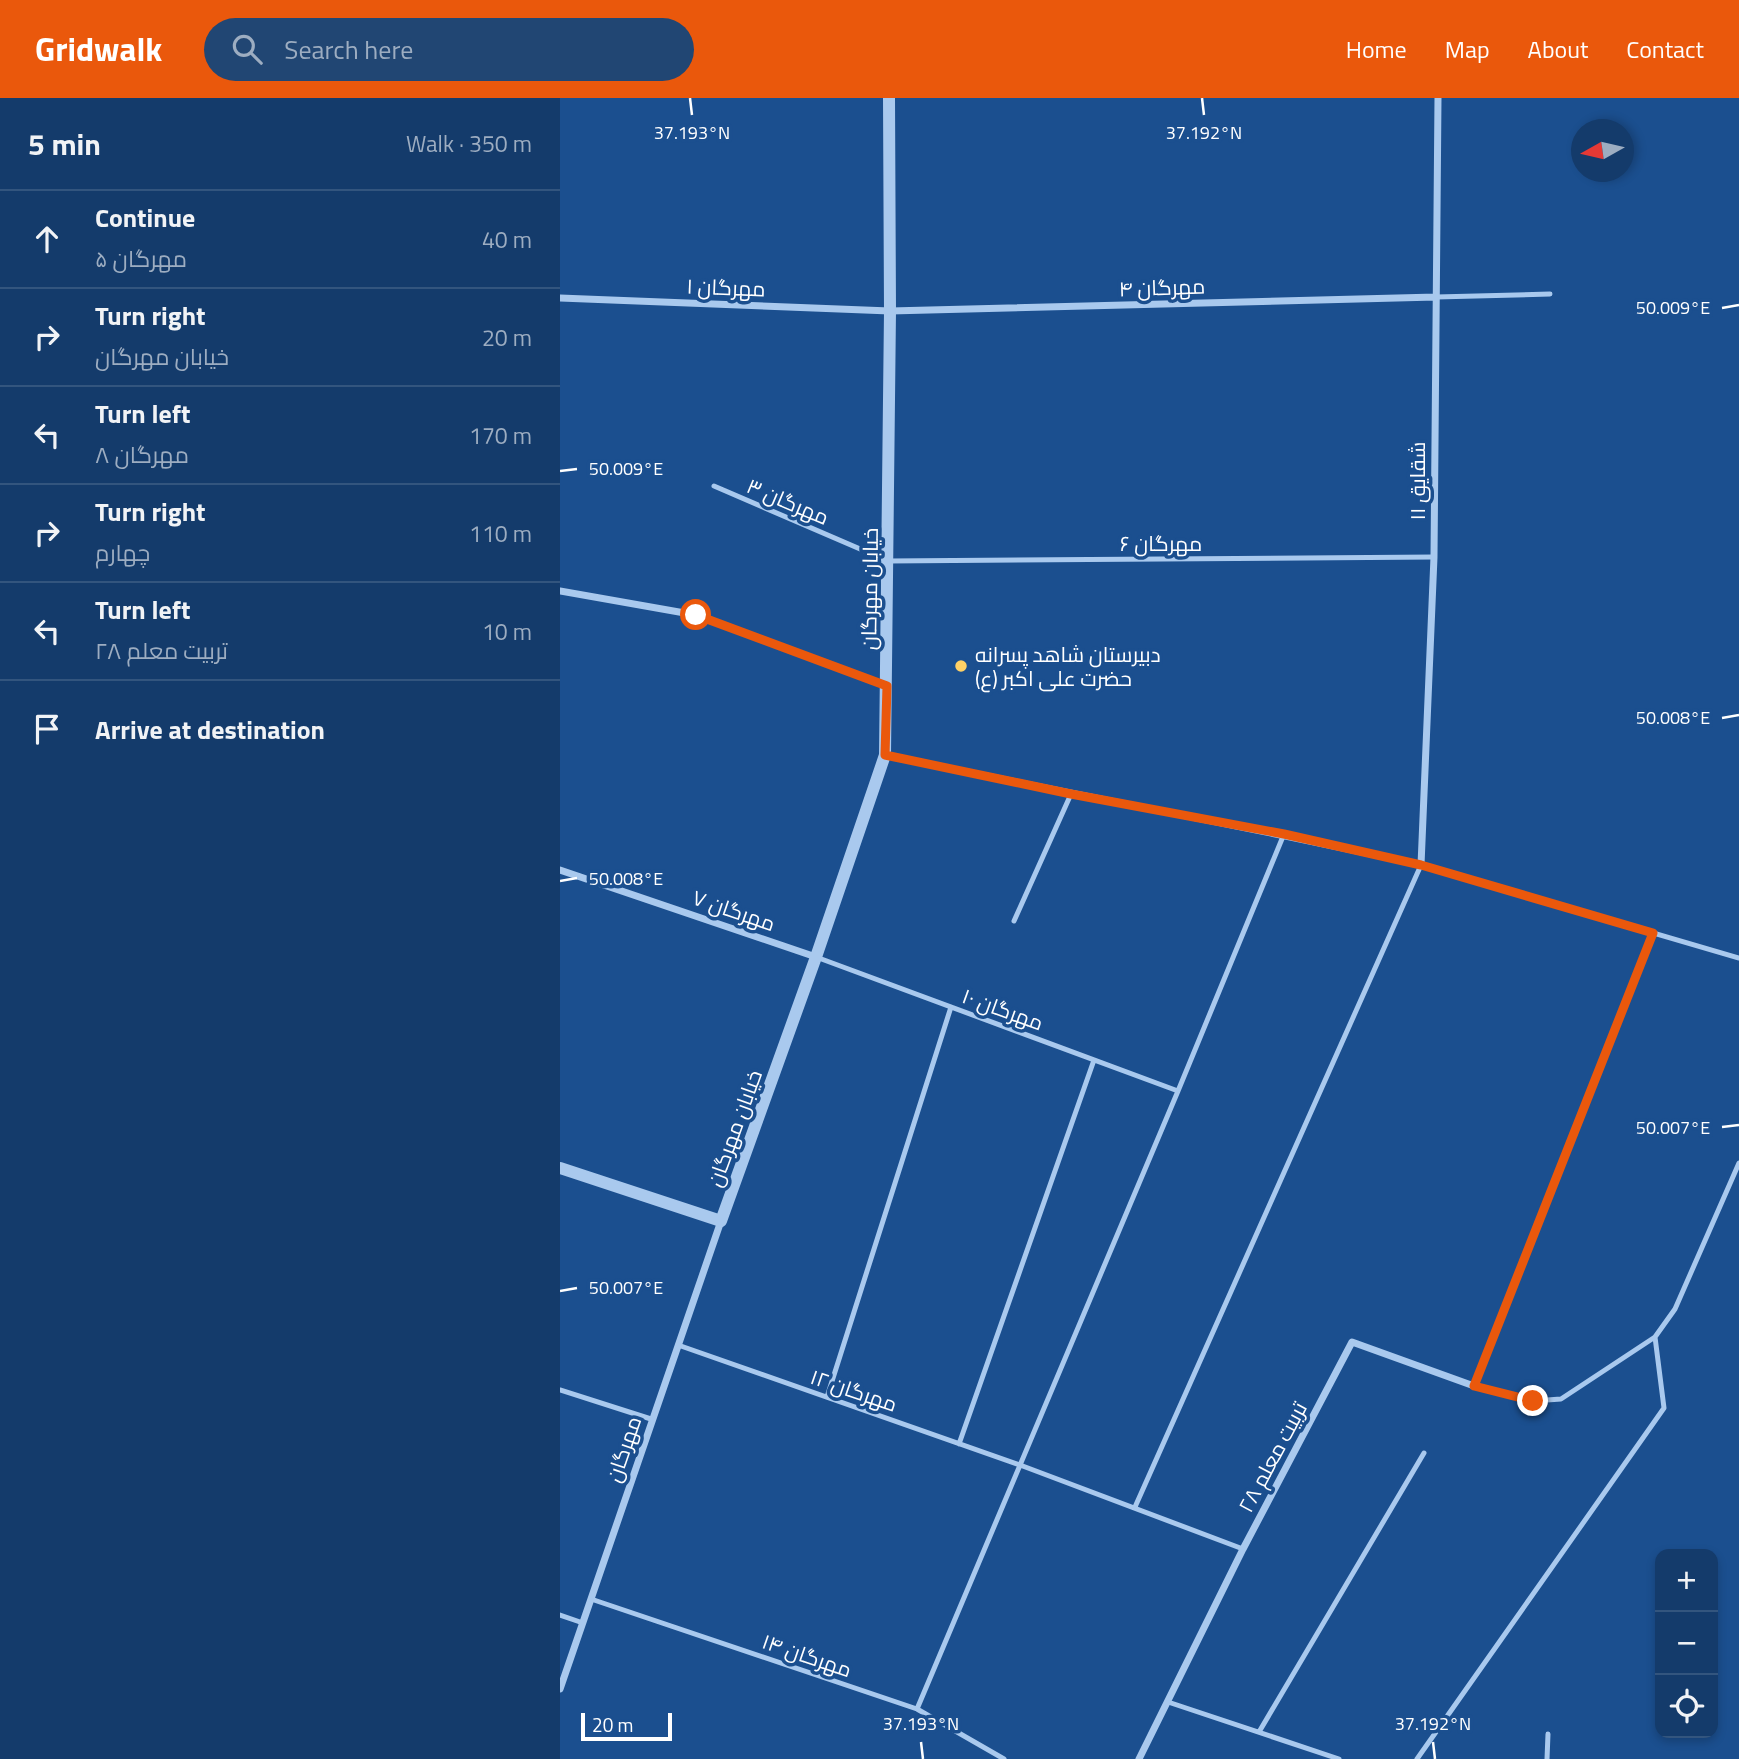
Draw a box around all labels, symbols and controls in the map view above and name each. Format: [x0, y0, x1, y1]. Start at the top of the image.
search box [204, 18, 694, 81]
text: Gridwalk [35, 24, 162, 74]
icon: search [228, 30, 266, 68]
text: Search here [284, 30, 413, 69]
text: Home [1346, 31, 1407, 67]
text: Map [1445, 31, 1490, 67]
text: About [1528, 31, 1588, 67]
text: Contact [1626, 31, 1704, 67]
text: 37.193°N [654, 119, 730, 146]
text: 37.192°N [1166, 119, 1242, 146]
north arrow [1571, 119, 1634, 182]
text: 5 min [28, 121, 101, 167]
text: Walk · 350 m [406, 126, 532, 161]
text: Continue [95, 198, 195, 237]
icon: ahead [28, 220, 66, 258]
text: 40 m [482, 222, 532, 257]
text: مهرگان ۵ [95, 241, 187, 276]
street label: مهرگان ۴ [1118, 269, 1206, 305]
street label: مهرگان ۱ [686, 270, 766, 304]
text: 50.009°E [1636, 294, 1710, 321]
text: Turn right [95, 296, 206, 335]
icon: right [28, 318, 66, 356]
text: 20 m [482, 320, 532, 355]
text: خیابان مهرگان [95, 339, 229, 374]
text: Turn left [95, 394, 190, 433]
icon: left [28, 416, 66, 454]
text: 170 m [469, 418, 532, 453]
text: مهرگان ۸ [95, 437, 189, 472]
street label: شقایق ۱۱ [1401, 442, 1433, 521]
text: 50.009°E [589, 455, 663, 482]
street label: مهرگان ۳ [742, 469, 834, 533]
text: Turn right [95, 492, 206, 531]
icon: right [28, 514, 66, 552]
text: 110 m [469, 516, 532, 551]
street label: مهرگان ۶ [1120, 527, 1202, 559]
street label: خیابان مهرگان [852, 528, 886, 650]
text: چهارم [95, 535, 150, 570]
text: Turn left [95, 590, 190, 629]
route start [680, 599, 711, 630]
icon: left [28, 612, 66, 650]
text: 10 m [482, 614, 532, 649]
text: تربیت معلم ۲۸ [95, 633, 228, 668]
place label: دبیرستان شاهد پسرانه حضرت علی اکبر (ع) [975, 638, 1161, 694]
marker: دبیرستان شاهد پسرانه حضرت علی اکبر (ع) [953, 658, 969, 674]
text: 50.008°E [1636, 704, 1710, 731]
icon: arrive [28, 710, 66, 748]
text: Arrive at destination [95, 710, 325, 749]
text: 50.008°E [589, 865, 663, 892]
street label: مهرگان ۷ [688, 881, 780, 939]
street label: مهرگان ۱۰ [958, 980, 1048, 1038]
street label: خیابان مهرگان [698, 1065, 770, 1191]
text: 50.007°E [1636, 1114, 1710, 1141]
text: 50.007°E [589, 1274, 663, 1301]
street label: مهرگان ۱۲ [806, 1360, 902, 1420]
route end [1517, 1385, 1548, 1416]
street label: تربیت معلم ۲۸ [1229, 1396, 1315, 1518]
street label: مهرگان [597, 1412, 649, 1486]
map controls [1655, 1549, 1718, 1738]
button: + [1655, 1549, 1718, 1612]
button: − [1655, 1612, 1718, 1675]
street label: مهرگان ۱۴ [758, 1625, 856, 1685]
button: locate [1655, 1675, 1718, 1738]
scale bar [581, 1710, 672, 1742]
text: 20 m [592, 1710, 633, 1739]
text: 37.193°N [883, 1710, 959, 1737]
text: 37.192°N [1395, 1710, 1471, 1737]

